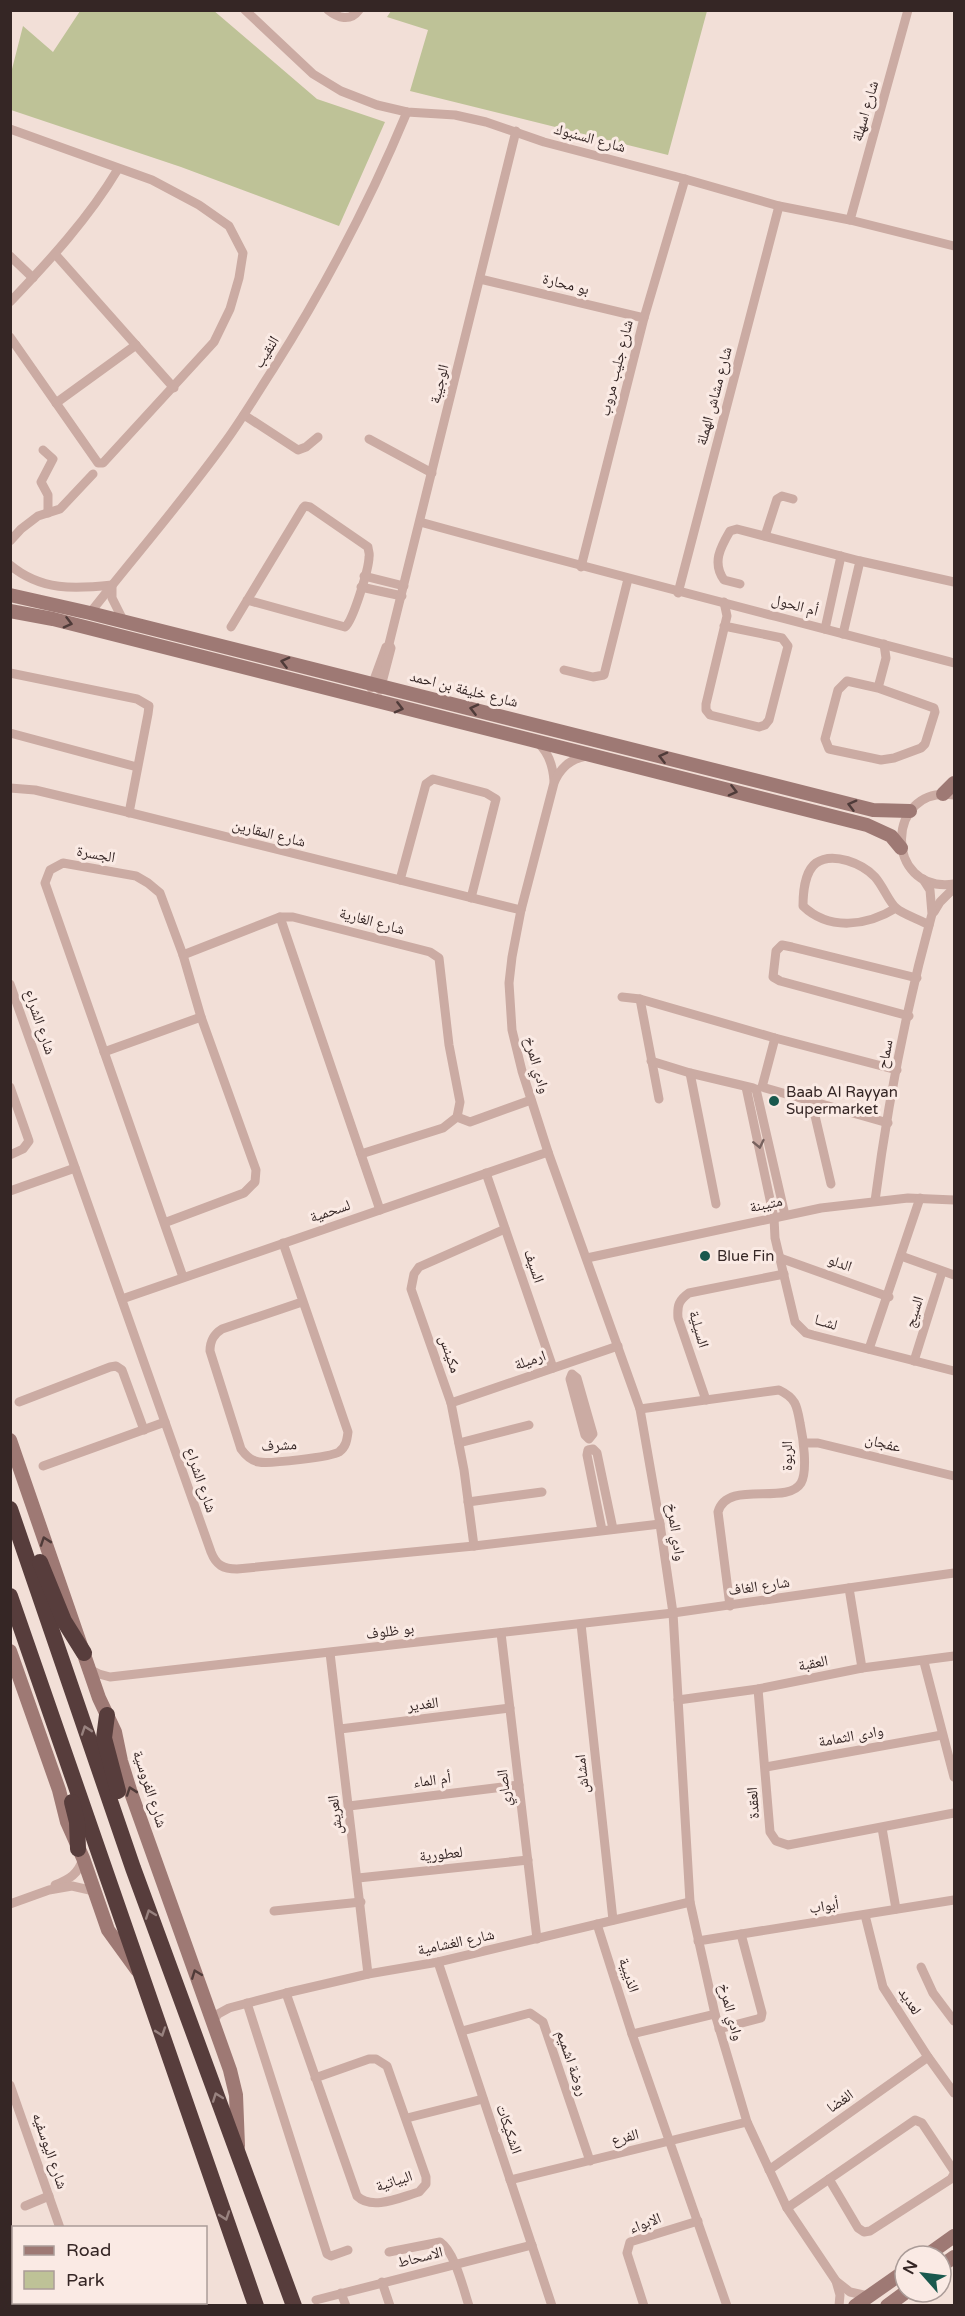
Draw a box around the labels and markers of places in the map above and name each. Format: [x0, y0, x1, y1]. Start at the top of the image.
place label: Baab Al Rayyan Supermarket [786, 1083, 898, 1118]
marker: Baab Al Rayyan Supermarket [767, 1094, 781, 1108]
place label: Blue Fin [717, 1247, 774, 1265]
marker: Blue Fin [698, 1249, 712, 1263]

